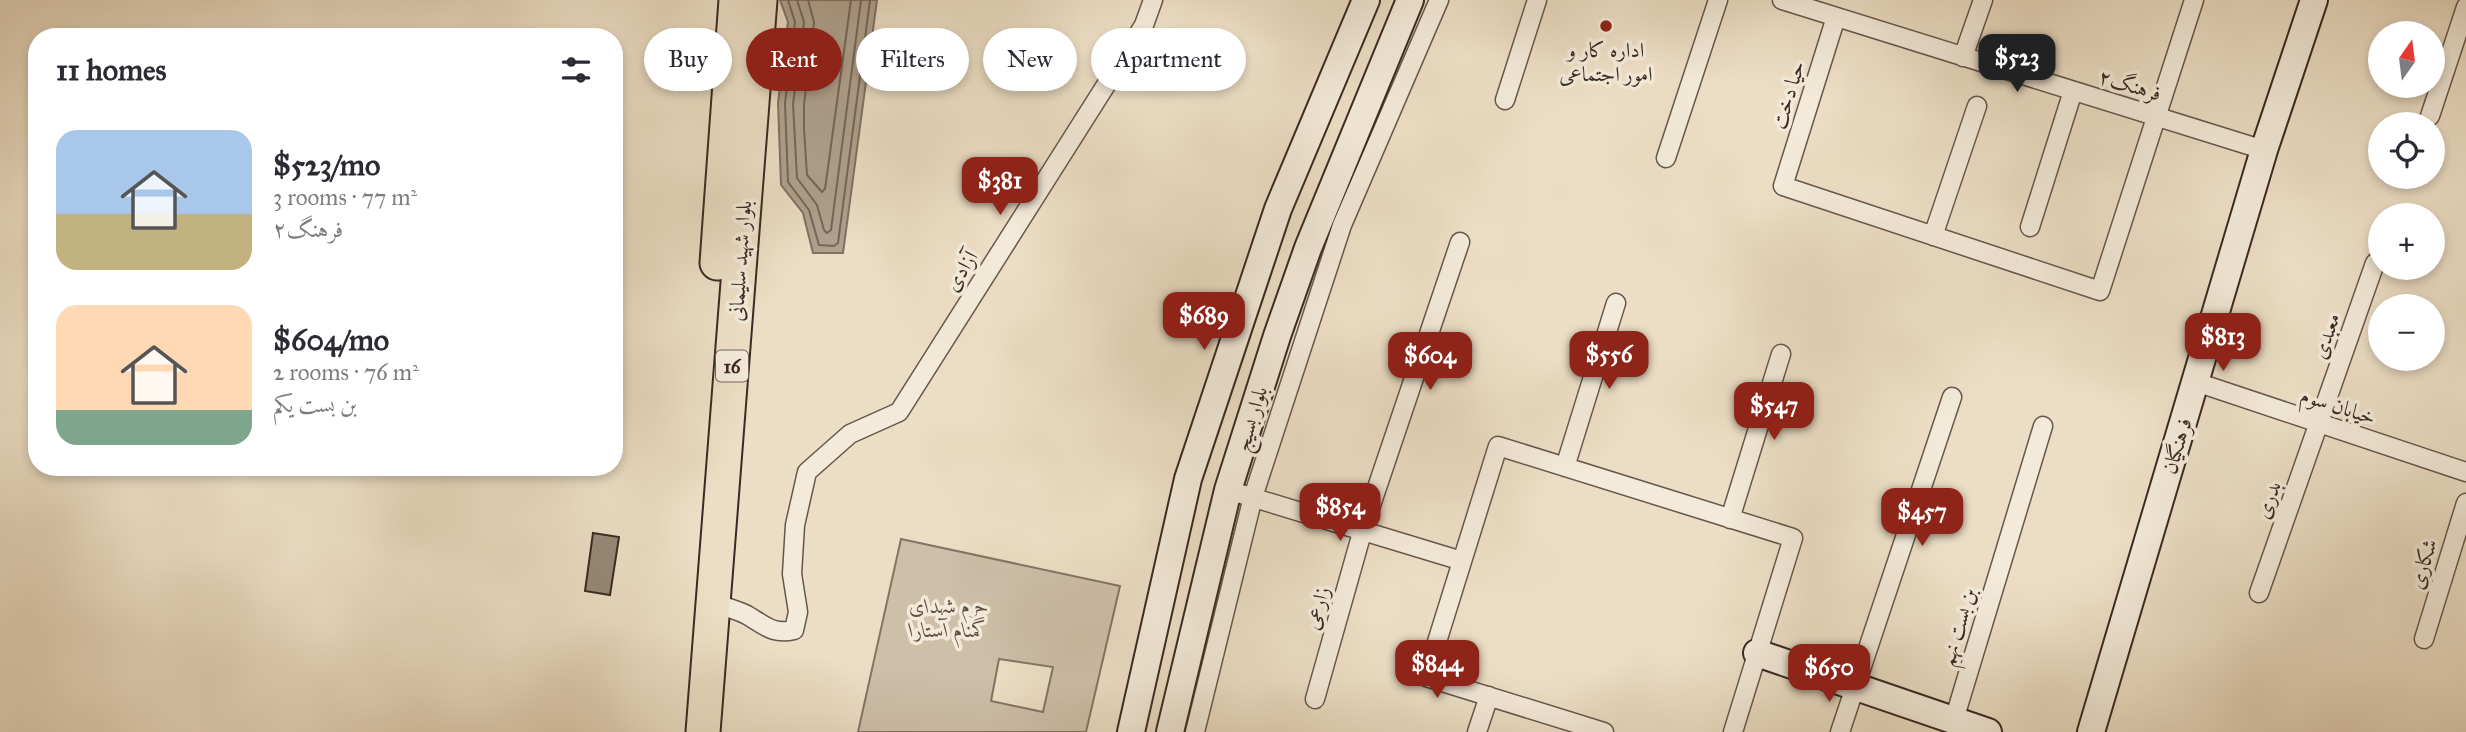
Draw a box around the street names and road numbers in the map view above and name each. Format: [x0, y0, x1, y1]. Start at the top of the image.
street label: حیا دخت [1765, 58, 1811, 132]
street label: فرهنگ۲ [2096, 63, 2164, 107]
street label: بلوار شهید سلیمانی [723, 200, 758, 322]
street label: آزادی [939, 244, 985, 296]
street label: معبدی [2306, 310, 2346, 362]
road number: 16 [716, 350, 748, 382]
street label: خیابان سوم [2295, 382, 2379, 435]
street label: بلوار بسیج [1229, 383, 1279, 457]
street label: فرهنگیان [2156, 415, 2198, 477]
street label: بدری [2249, 478, 2287, 522]
street label: شکاری [2403, 536, 2443, 592]
street label: زارعی [1298, 583, 1336, 633]
street label: بن بست نهم [1934, 585, 1989, 671]

